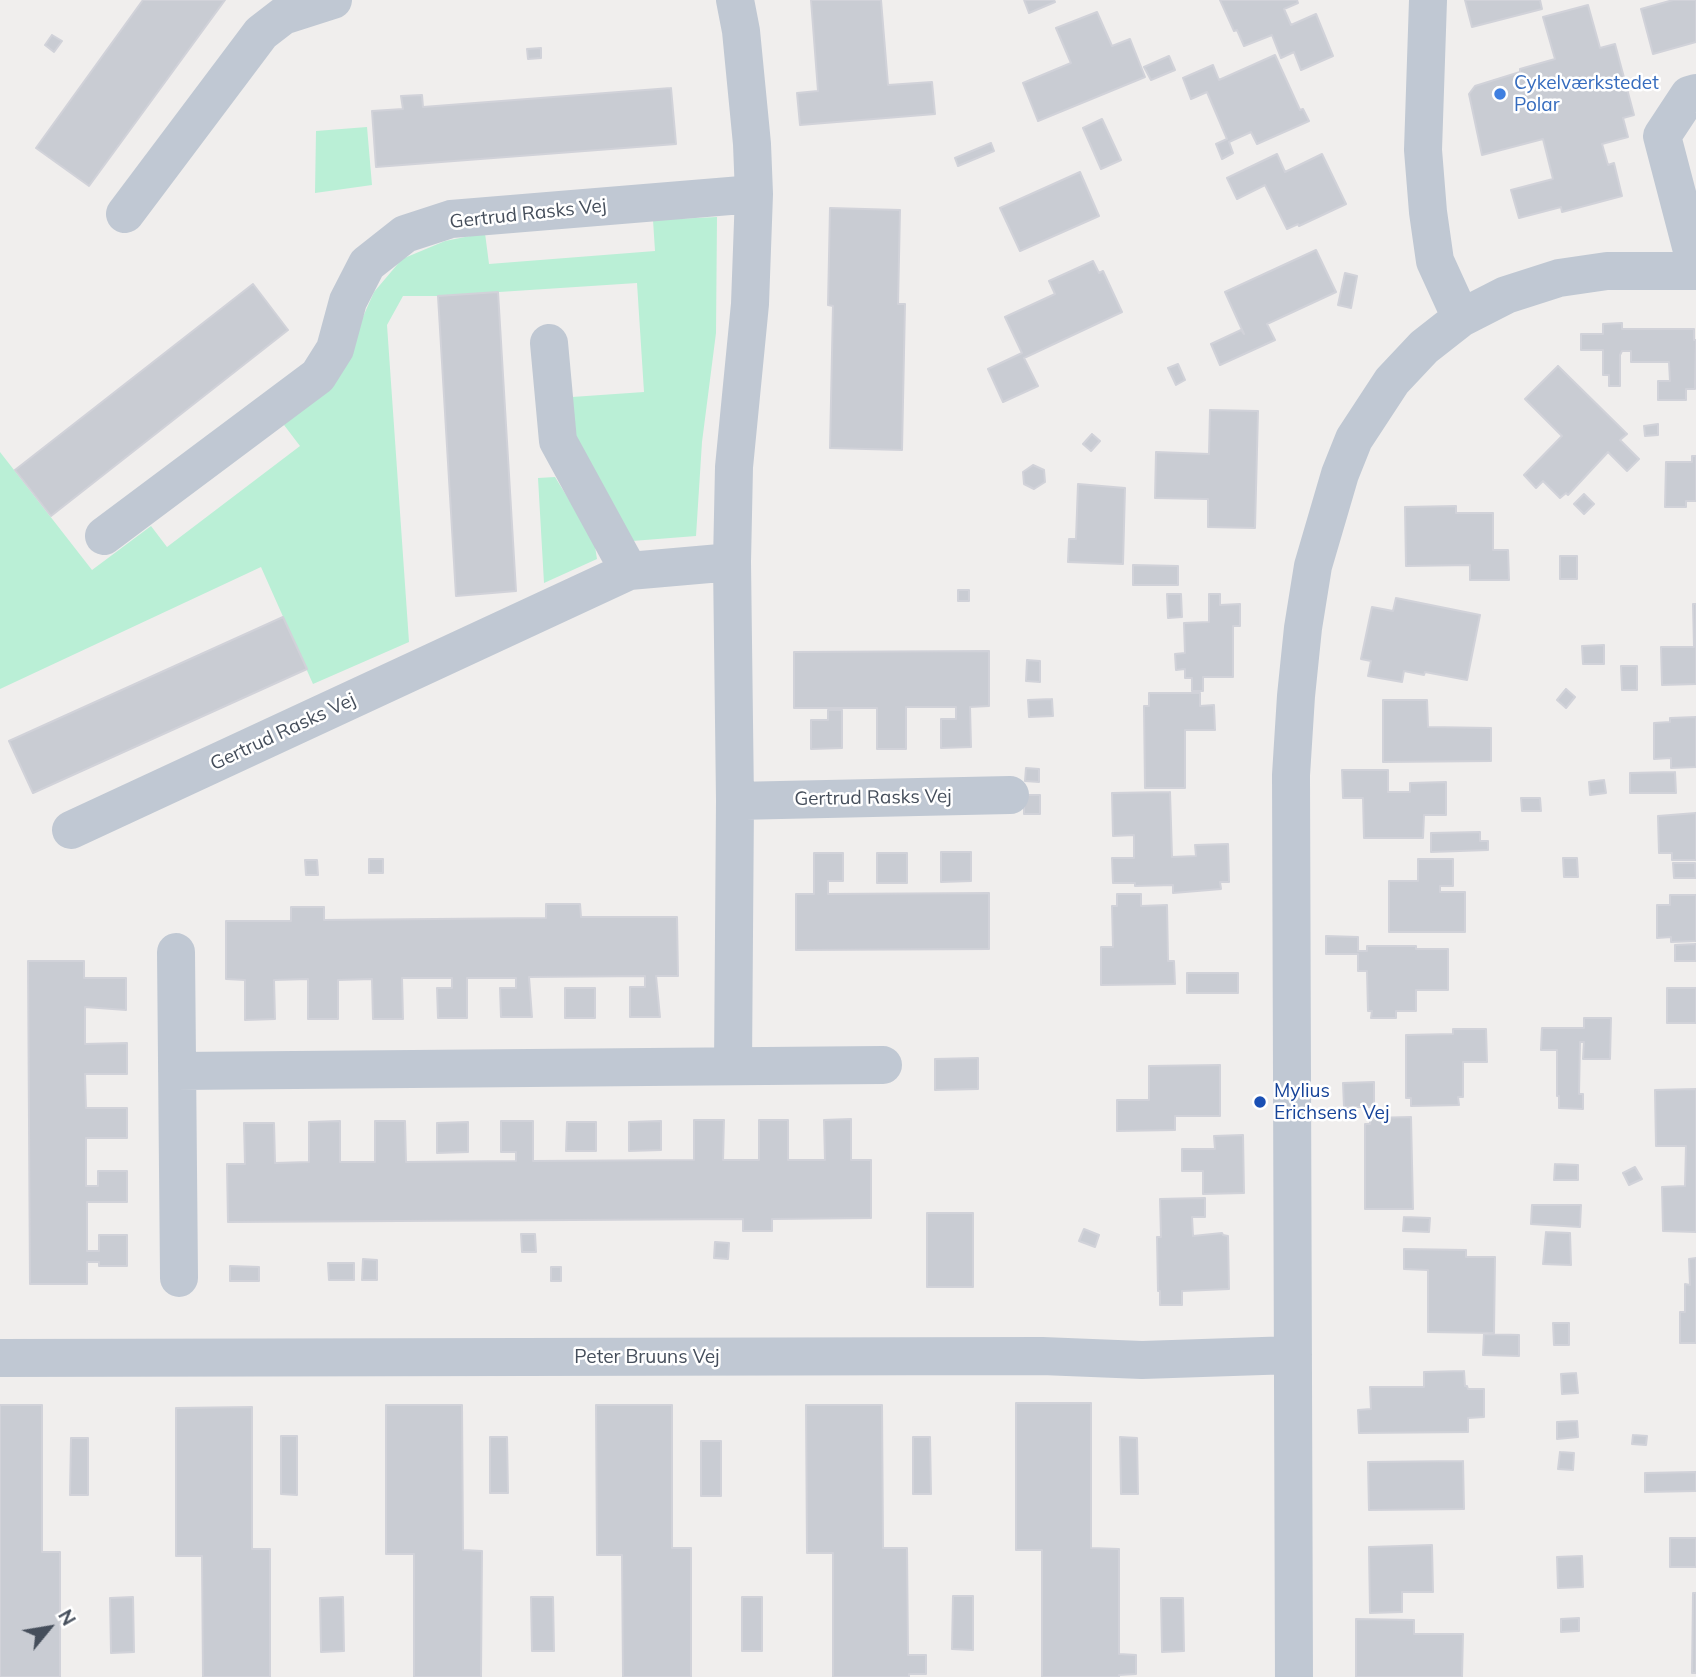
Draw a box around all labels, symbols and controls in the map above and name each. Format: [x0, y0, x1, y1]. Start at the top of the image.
place label: Cykelværkstedet Polar [1514, 72, 1659, 116]
marker: Cykelværkstedet Polar [1492, 86, 1508, 102]
street label: Gertrud Rasks Vej [449, 194, 607, 234]
street label: Gertrud Rasks Vej [207, 688, 359, 776]
street label: Gertrud Rasks Vej [794, 785, 952, 811]
place label: Mylius Erichsens Vej [1274, 1080, 1389, 1124]
marker: Mylius Erichsens Vej [1252, 1094, 1268, 1110]
street label: Peter Bruuns Vej [574, 1346, 720, 1368]
north arrow [14, 1593, 84, 1663]
text: N [53, 1605, 81, 1630]

